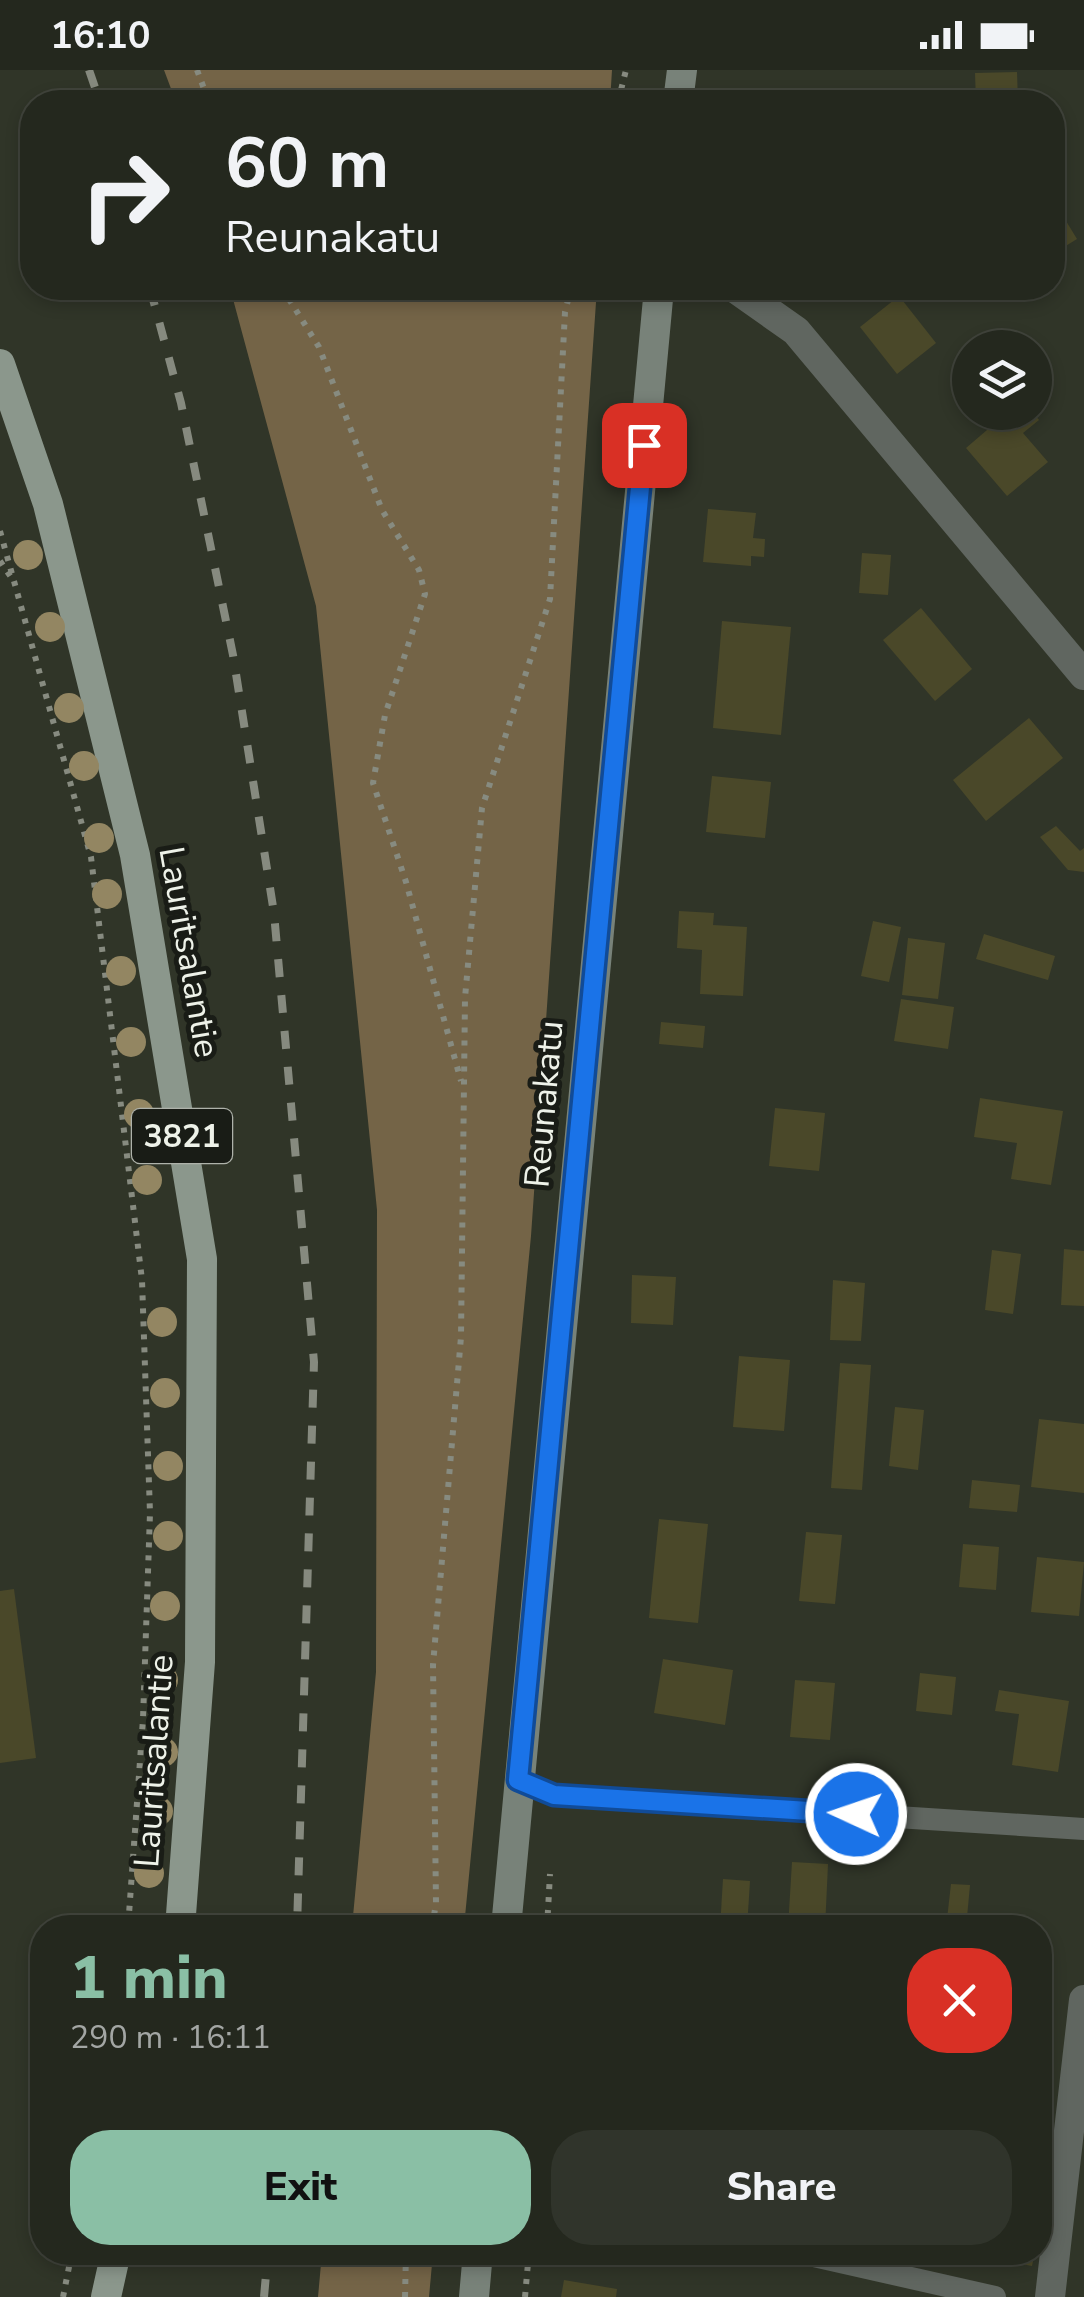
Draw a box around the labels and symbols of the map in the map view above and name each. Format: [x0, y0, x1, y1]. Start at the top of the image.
pin [602, 403, 687, 488]
street label: Lauritsalantie [147, 843, 231, 1061]
street label: Reunakatu [513, 1019, 575, 1189]
road number: 3821 [132, 1109, 232, 1163]
street label: Lauritsalantie [123, 1653, 185, 1869]
position arrow [804, 1762, 908, 1866]

